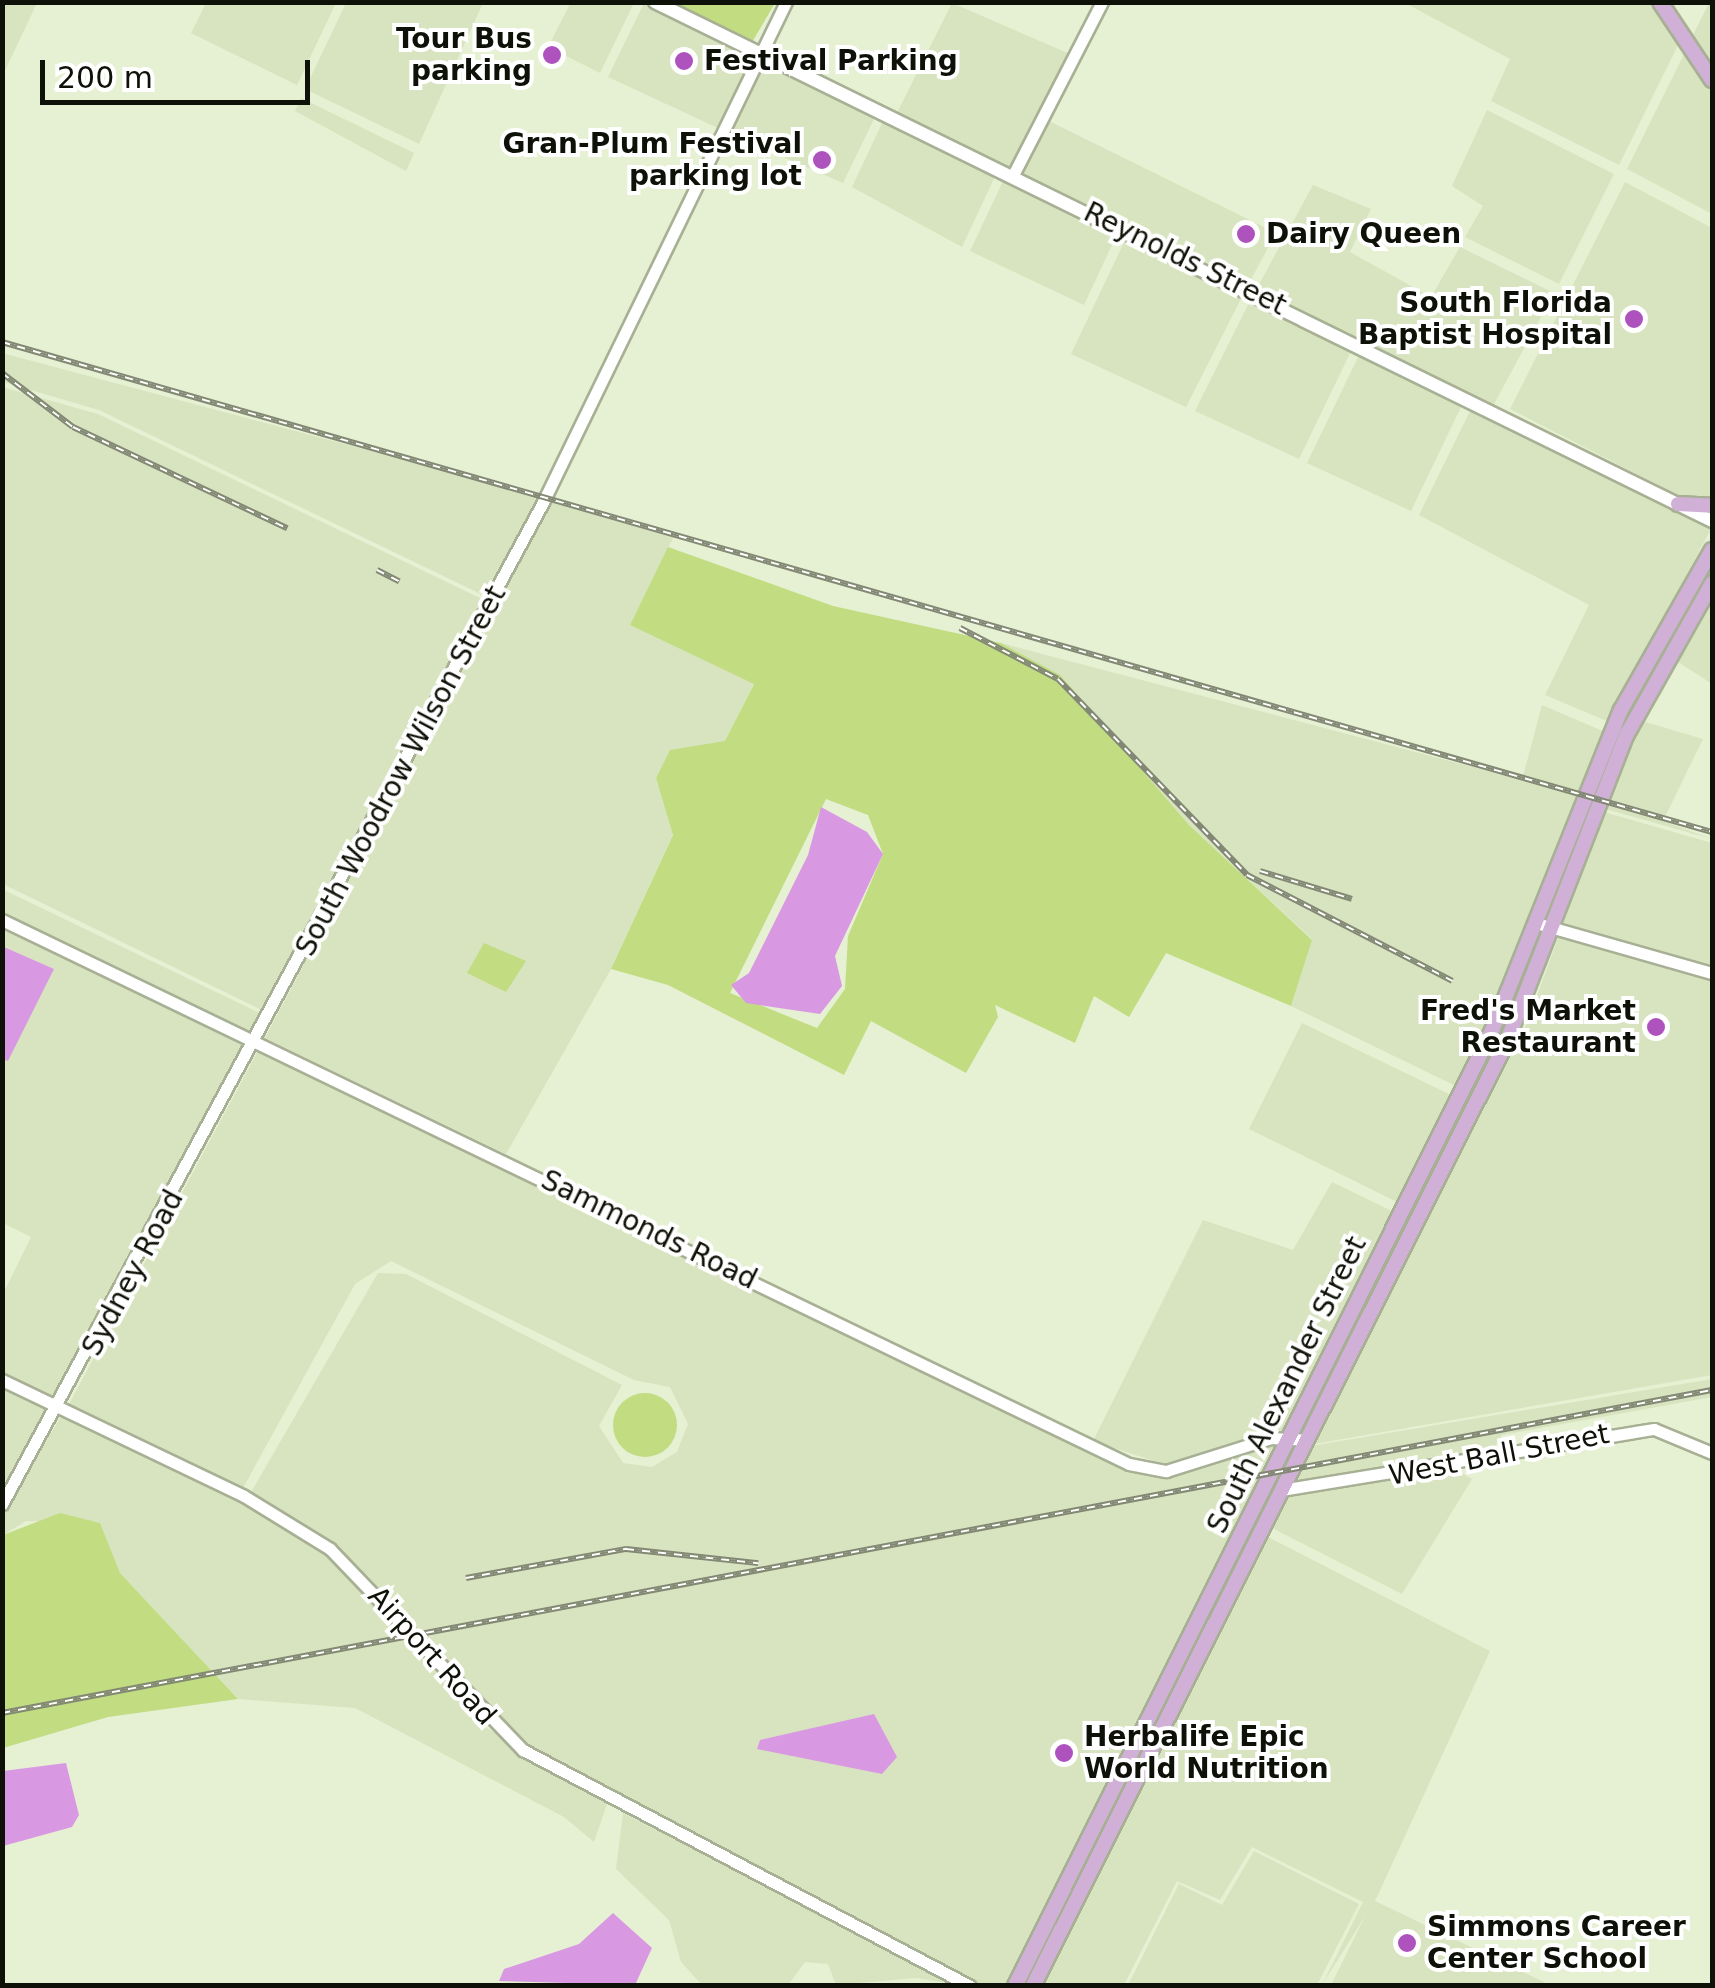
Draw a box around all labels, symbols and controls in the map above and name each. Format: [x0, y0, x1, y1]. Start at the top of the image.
place label: Tour Bus parking [396, 22, 532, 88]
scale bar [45, 40, 315, 102]
marker: Tour Bus parking [541, 44, 563, 66]
place label: Festival Parking [704, 44, 958, 78]
marker: Festival Parking [673, 50, 695, 72]
text: 200 m [57, 60, 153, 95]
place label: Gran-Plum Festival parking lot [502, 127, 802, 193]
marker: Gran-Plum Festival parking lot [811, 149, 833, 171]
street label: Reynolds Street [1078, 195, 1292, 323]
place label: Dairy Queen [1266, 217, 1461, 251]
marker: Dairy Queen [1235, 223, 1257, 245]
place label: South Florida Baptist Hospital [1358, 286, 1612, 352]
marker: South Florida Baptist Hospital [1621, 306, 1647, 332]
street label: South Woodrow Wilson Street [289, 580, 513, 962]
place label: Fred's Market Restaurant [1420, 994, 1636, 1060]
marker: Fred's Market Restaurant [1645, 1016, 1667, 1038]
street label: Sammonds Road [536, 1163, 762, 1297]
street label: Sydney Road [75, 1184, 191, 1362]
street label: South Alexander Street [1200, 1231, 1374, 1539]
street label: West Ball Street [1386, 1417, 1612, 1493]
street label: Airport Road [361, 1580, 503, 1732]
place label: Herbalife Epic World Nutrition [1084, 1720, 1329, 1786]
marker: Herbalife Epic World Nutrition [1053, 1742, 1075, 1764]
place label: Simmons Career Center School [1427, 1910, 1686, 1976]
marker: Simmons Career Center School [1396, 1932, 1418, 1954]

